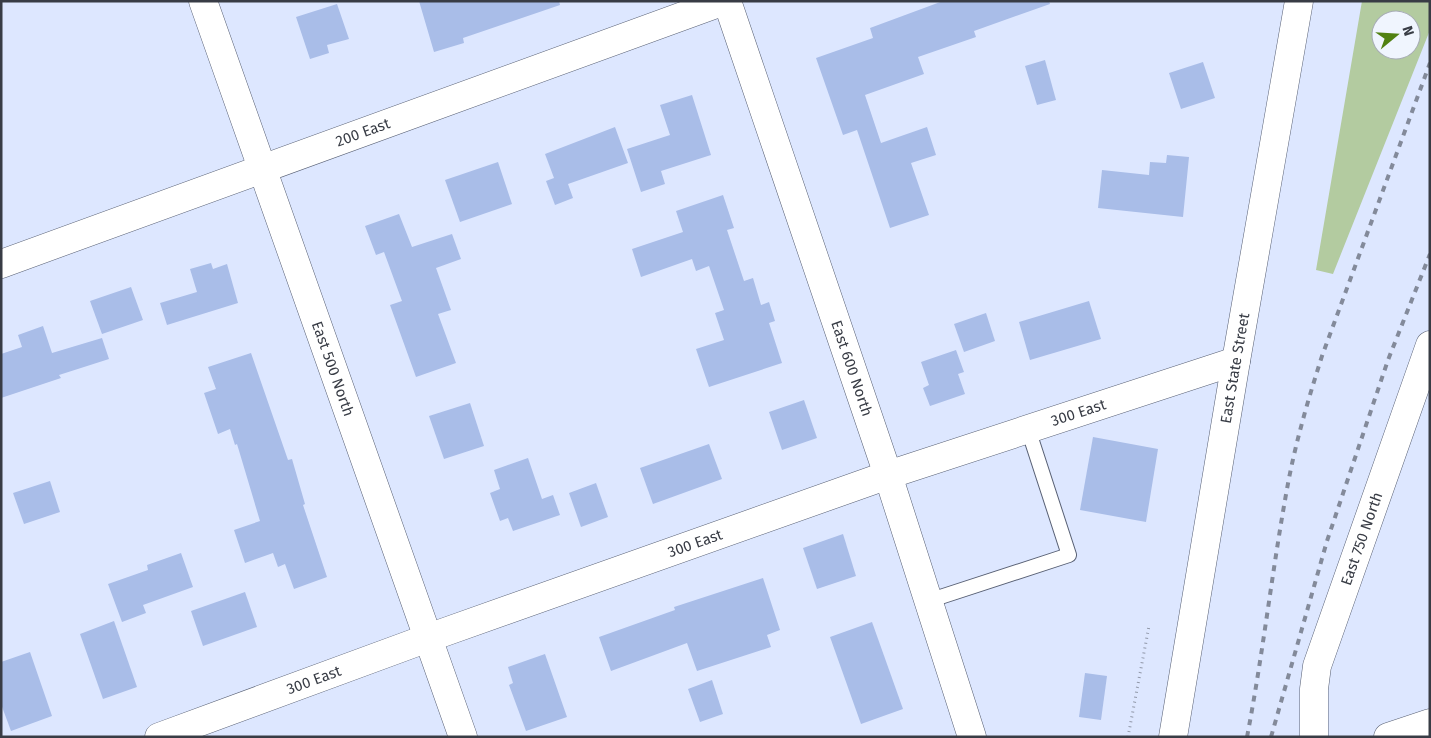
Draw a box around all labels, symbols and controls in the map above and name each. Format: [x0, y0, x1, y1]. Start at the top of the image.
north arrow [1371, 10, 1421, 60]
text: N [1398, 24, 1417, 38]
street label: 200 East [333, 114, 393, 151]
street label: East State Street [1217, 311, 1253, 425]
street label: East 600 North [827, 318, 876, 419]
street label: East 500 North [308, 319, 358, 419]
street label: 300 East [1049, 395, 1109, 430]
street label: East 750 North [1337, 490, 1386, 588]
street label: 300 East [665, 525, 725, 561]
street label: 300 East [284, 662, 344, 698]

